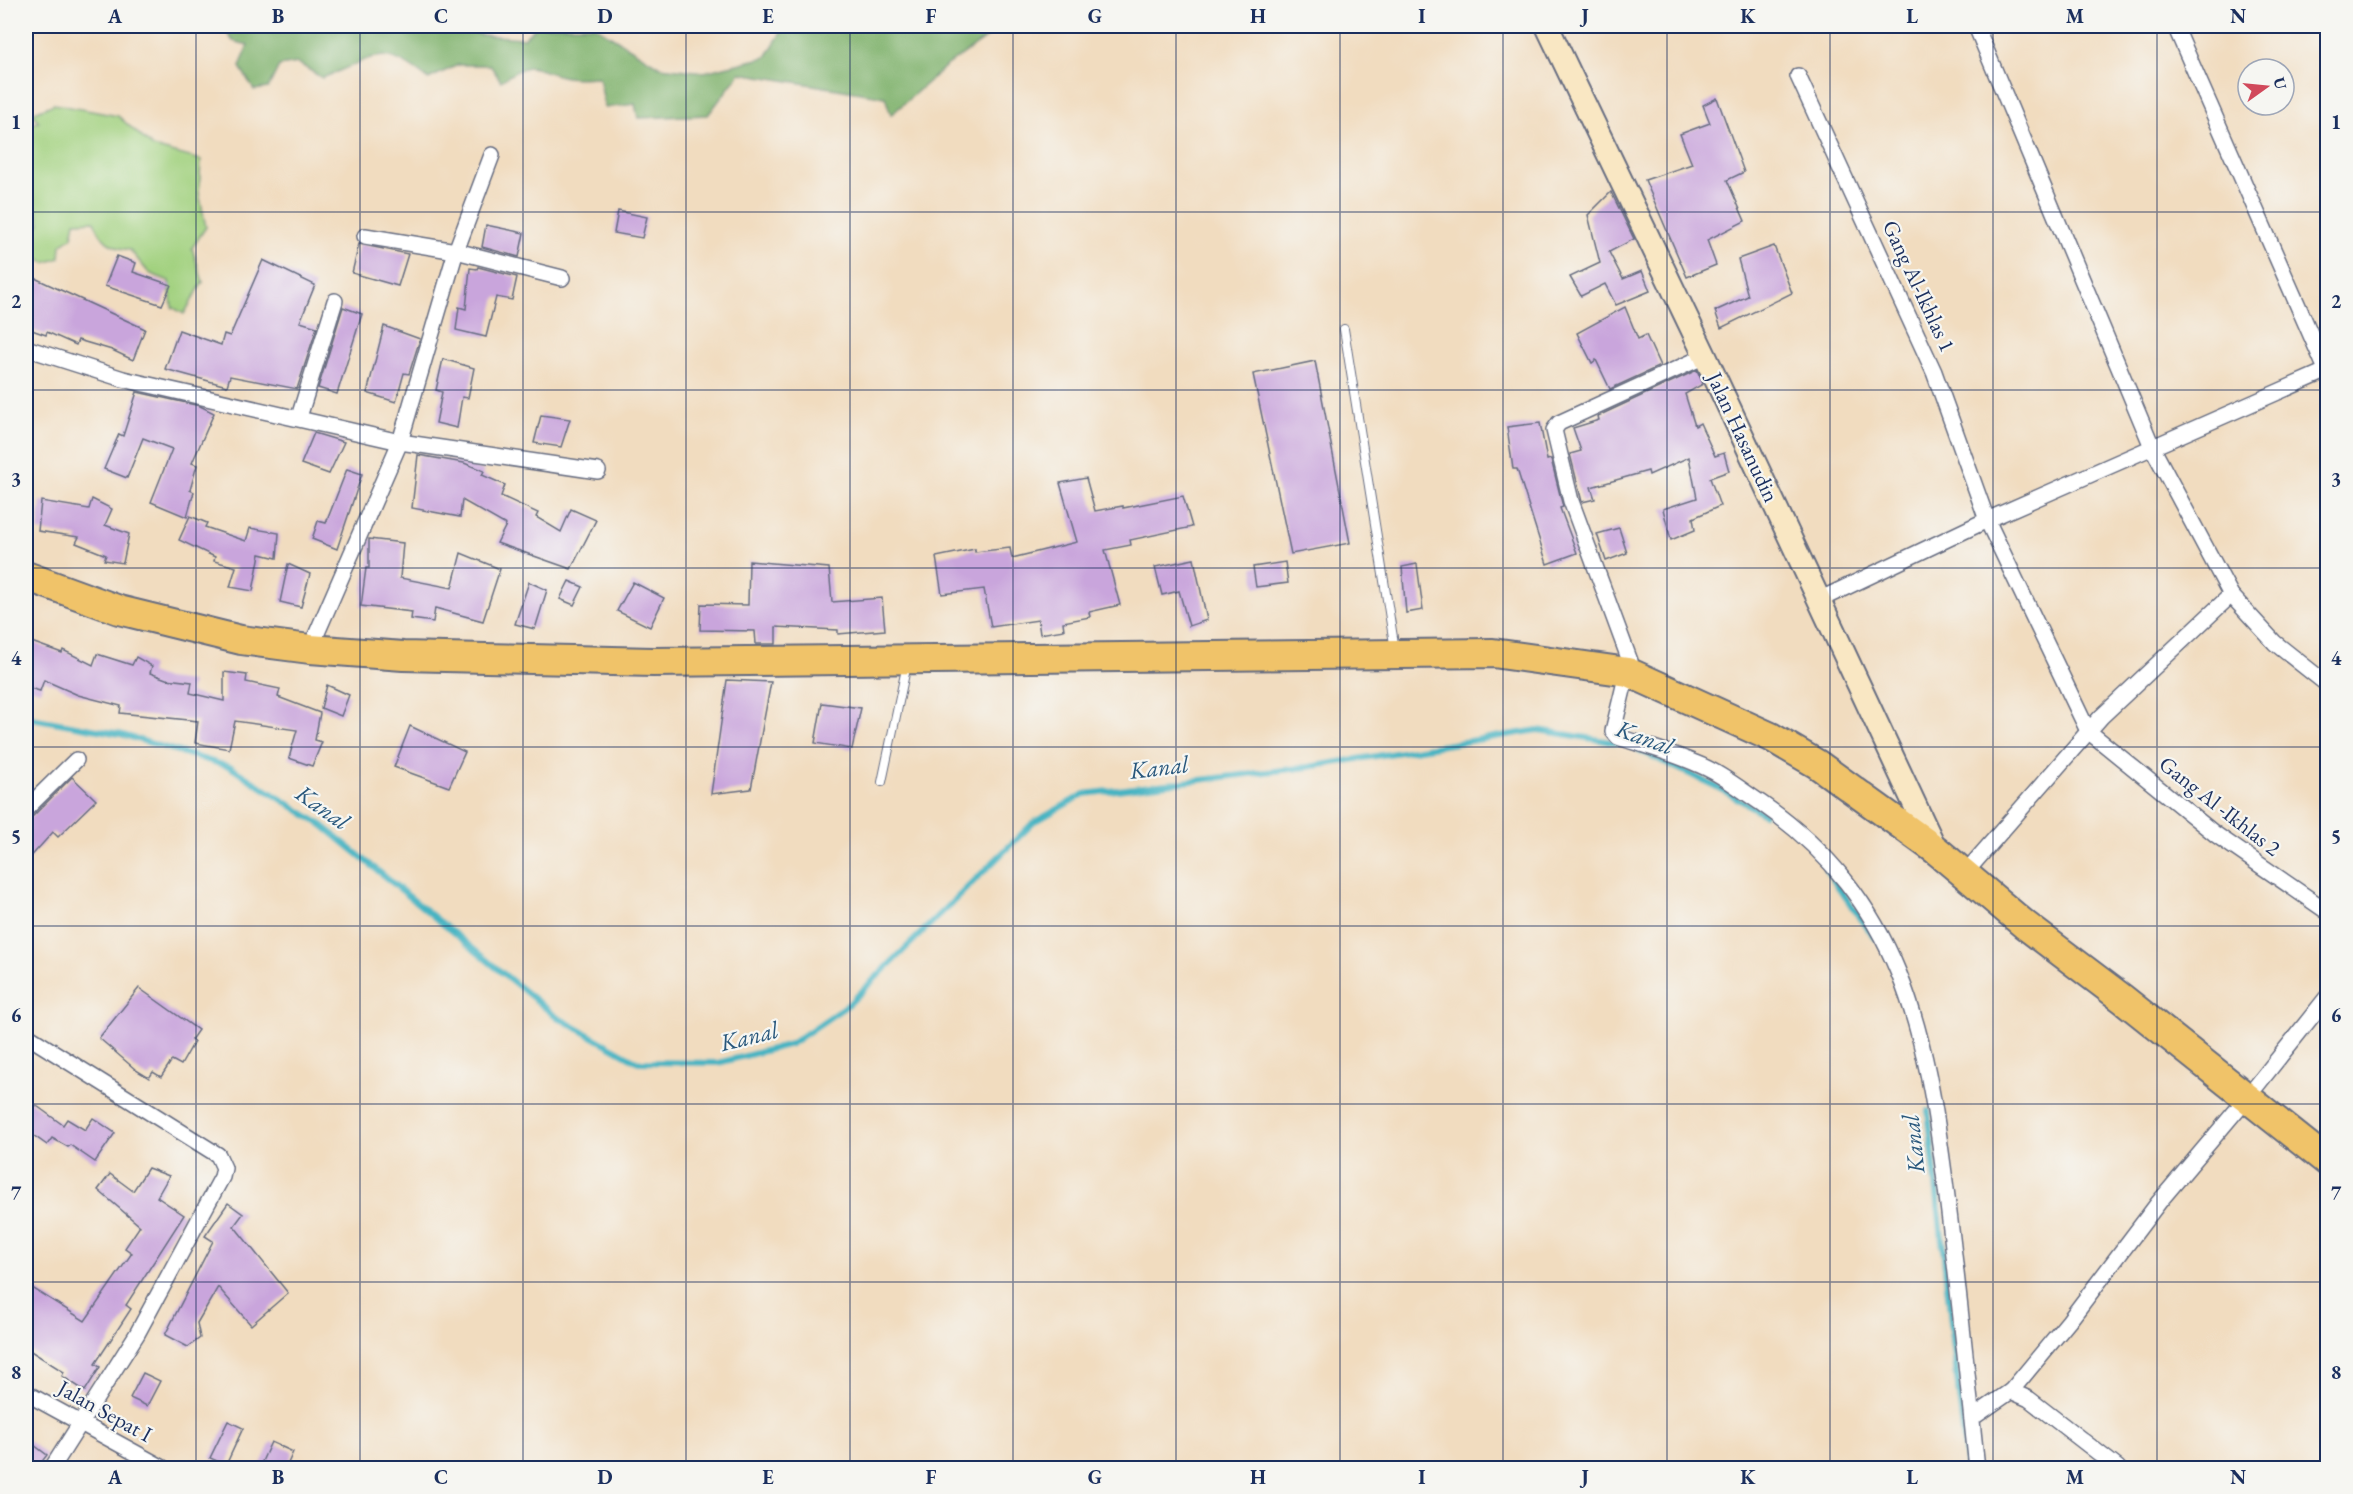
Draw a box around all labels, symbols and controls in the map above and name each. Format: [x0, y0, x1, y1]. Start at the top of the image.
text: A [107, 3, 123, 29]
text: B [272, 3, 284, 29]
text: C [434, 3, 448, 29]
text: D [597, 3, 613, 29]
text: E [762, 3, 774, 29]
text: F [926, 3, 937, 29]
text: G [1088, 3, 1102, 29]
text: H [1250, 3, 1266, 29]
text: I [1418, 3, 1426, 29]
text: J [1579, 3, 1589, 29]
text: K [1740, 3, 1756, 29]
text: L [1906, 3, 1918, 29]
text: M [2066, 3, 2084, 29]
text: N [2230, 3, 2246, 29]
north arrow [2236, 57, 2296, 117]
text: U [2268, 75, 2292, 92]
text: 1 [11, 109, 21, 135]
text: 1 [2331, 109, 2341, 135]
street label: Gang Al-Ikhlas 1 [1876, 215, 1962, 357]
text: 2 [11, 288, 22, 314]
text: 2 [2331, 288, 2342, 314]
street label: Jalan Hasanudin [1699, 366, 1786, 507]
text: 3 [11, 466, 21, 492]
text: 3 [2331, 466, 2341, 492]
text: 4 [11, 645, 22, 671]
text: 4 [2331, 645, 2342, 671]
water label: Kanal [1611, 712, 1679, 762]
water label: Kanal [1127, 748, 1191, 786]
street label: Gang Al -Ikhlas 2 [2153, 749, 2287, 863]
water label: Kanal [289, 777, 357, 837]
text: 5 [11, 823, 21, 849]
text: 5 [2331, 823, 2341, 849]
text: 6 [11, 1002, 22, 1028]
text: 6 [2331, 1002, 2342, 1028]
water label: Kanal [716, 1014, 782, 1058]
water label: Kanal [1894, 1112, 1932, 1176]
text: 7 [11, 1180, 22, 1206]
text: 7 [2331, 1180, 2342, 1206]
text: 8 [11, 1359, 21, 1385]
text: 8 [2331, 1359, 2341, 1385]
street label: Jalan Sepat I [51, 1372, 158, 1449]
text: A [107, 1464, 123, 1490]
text: B [272, 1464, 284, 1490]
text: C [434, 1464, 448, 1490]
text: D [597, 1464, 613, 1490]
text: E [762, 1464, 774, 1490]
text: F [926, 1464, 937, 1490]
text: G [1088, 1464, 1102, 1490]
text: H [1250, 1464, 1266, 1490]
text: I [1418, 1464, 1426, 1490]
text: J [1579, 1464, 1589, 1490]
text: K [1740, 1464, 1756, 1490]
text: L [1906, 1464, 1918, 1490]
text: M [2066, 1464, 2084, 1490]
text: N [2230, 1464, 2246, 1490]

